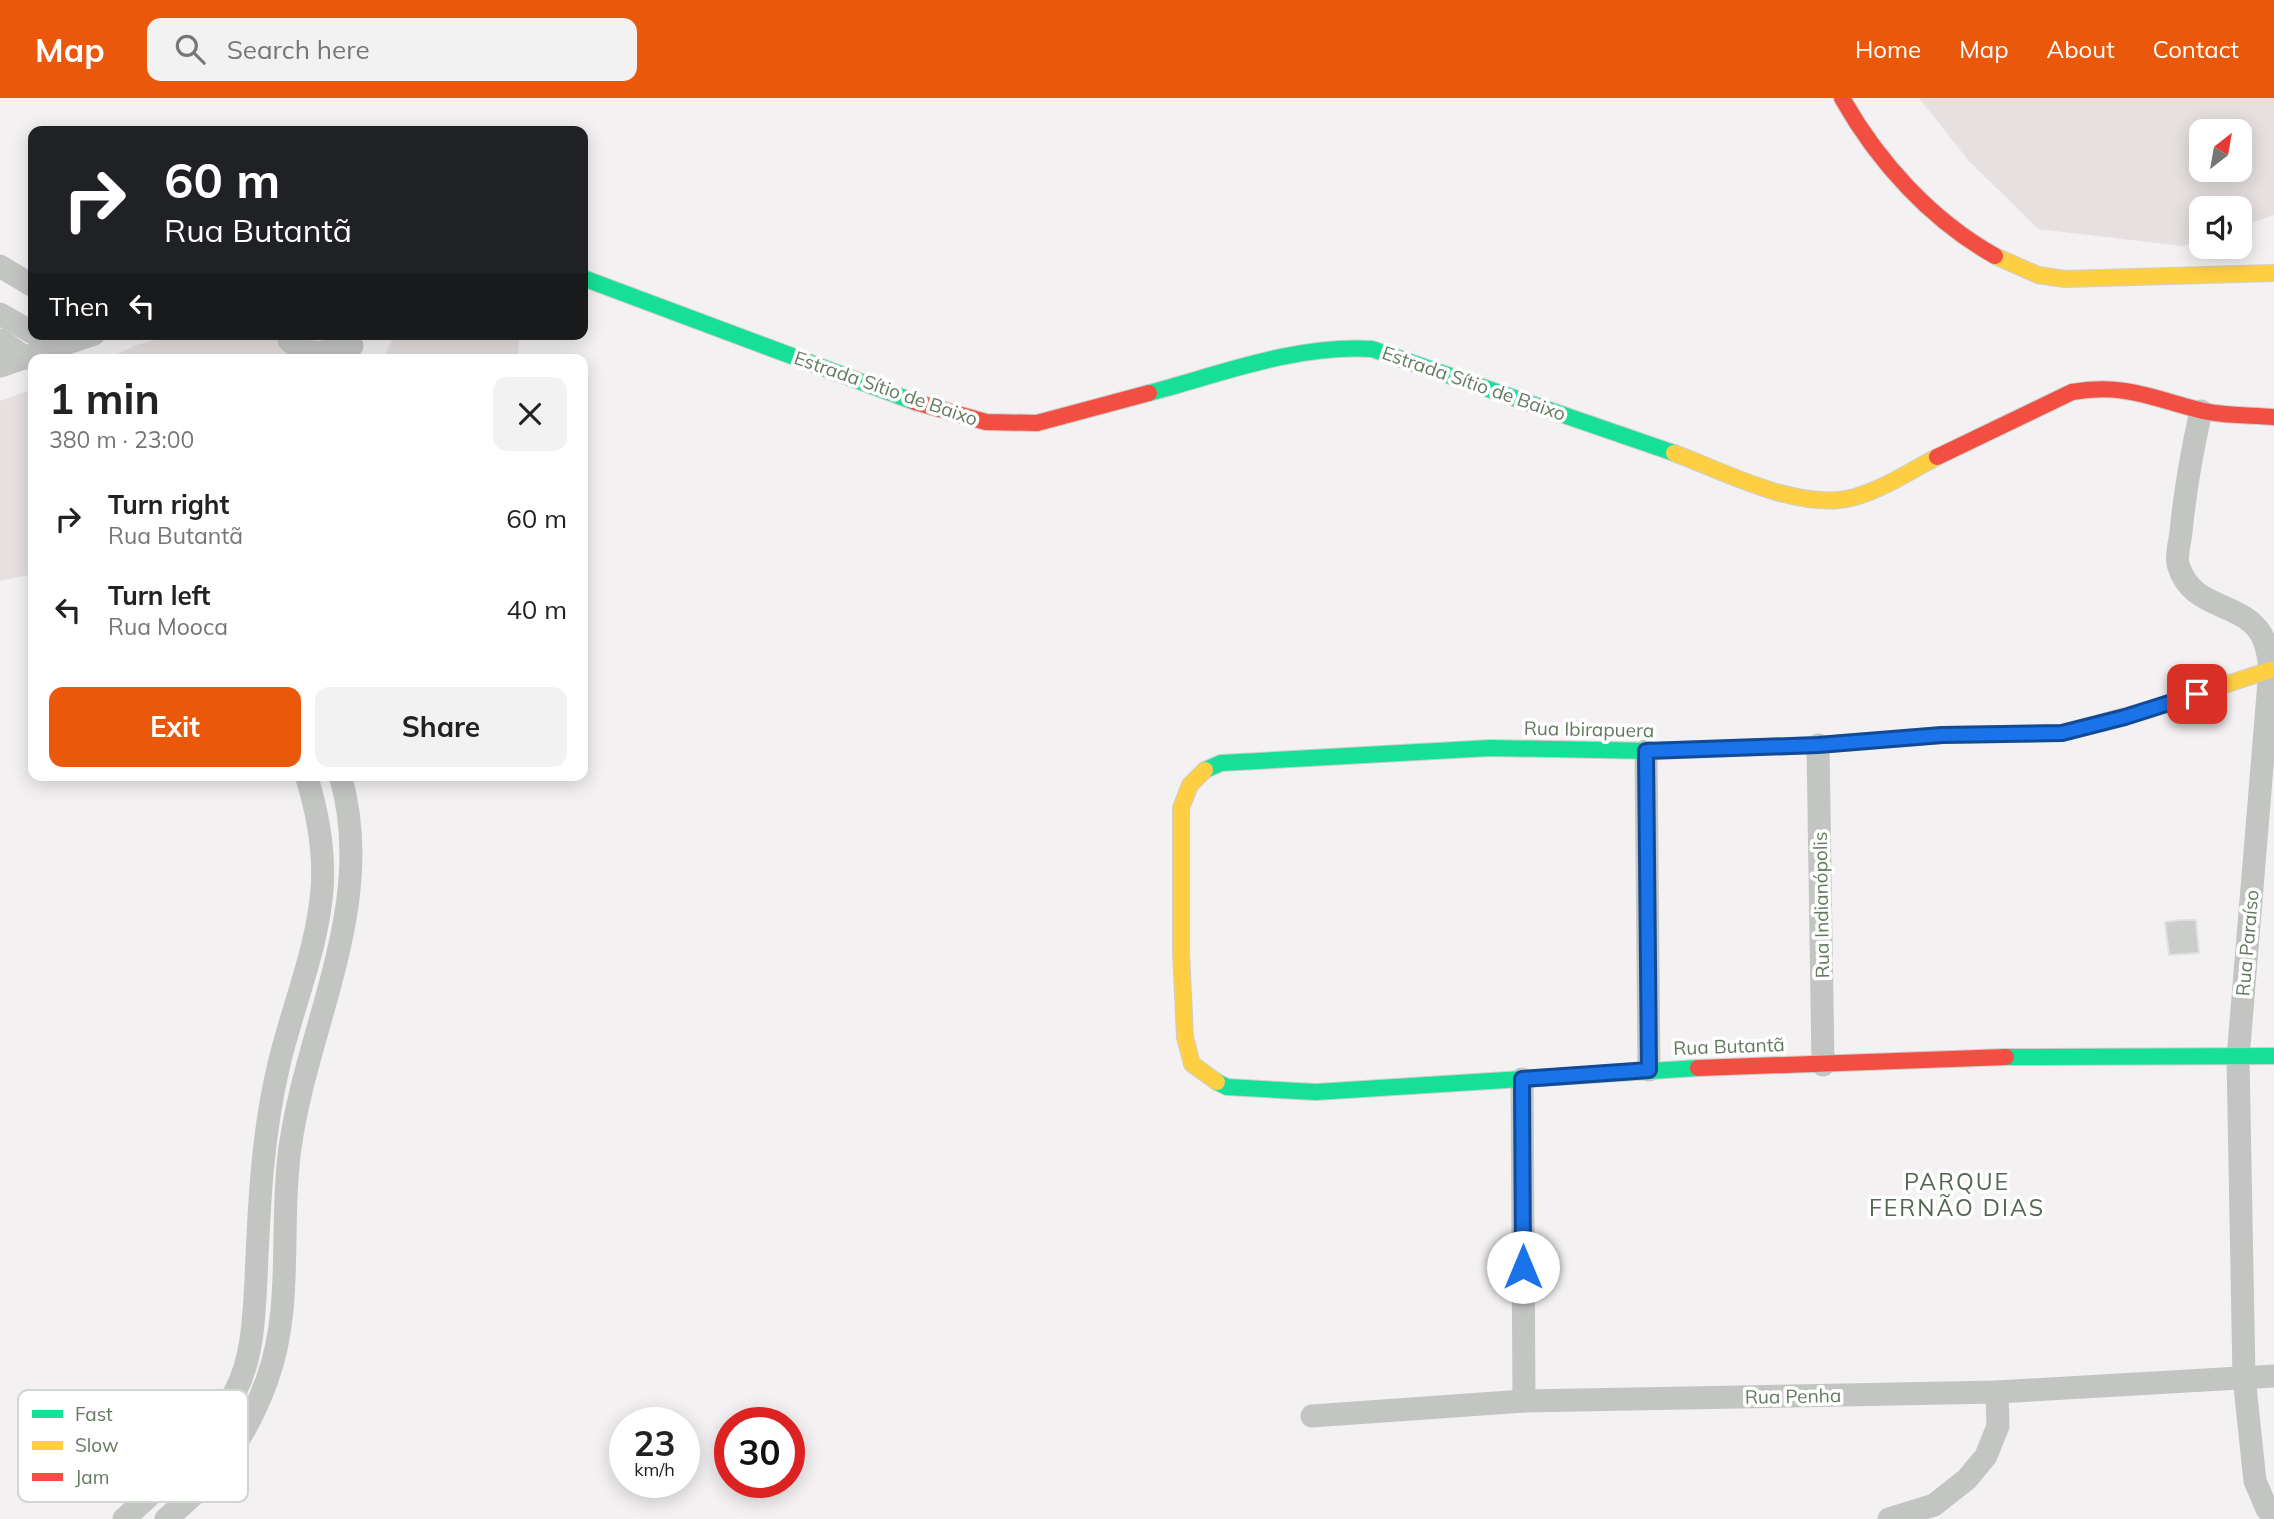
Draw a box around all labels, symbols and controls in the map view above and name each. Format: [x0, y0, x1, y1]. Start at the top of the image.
search box [147, 18, 637, 81]
text: Map [35, 29, 105, 70]
icon: search [171, 30, 209, 68]
text: Search here [227, 33, 370, 66]
text: Home [1855, 34, 1921, 64]
text: Map [1959, 34, 2009, 64]
text: About [2047, 34, 2115, 64]
text: Contact [2153, 34, 2239, 64]
north arrow [2189, 119, 2252, 182]
map controls [2189, 119, 2252, 259]
text: 60 m [164, 149, 280, 210]
icon: right [49, 154, 140, 245]
button: sound [2189, 196, 2252, 259]
text: Rua Butantã [164, 210, 352, 250]
icon: left [123, 287, 161, 325]
text: Then [49, 290, 109, 323]
street label: Estrada Sítio de Baixo [1379, 340, 1569, 426]
street label: Estrada Sítio de Baixo [791, 345, 981, 431]
text: 1 min [49, 372, 160, 425]
button: close [493, 377, 567, 451]
text: 380 m · 23:00 [49, 425, 194, 454]
text: Turn right [108, 488, 229, 521]
icon: right [49, 500, 87, 538]
text: 60 m [506, 502, 567, 535]
text: Rua Butantã [108, 521, 243, 550]
text: Turn left [108, 579, 210, 612]
icon: left [49, 591, 87, 629]
text: 40 m [506, 593, 567, 626]
text: Rua Mooca [108, 612, 228, 641]
pin [2167, 664, 2227, 724]
icon: arrive [2178, 675, 2216, 713]
button: Exit [49, 687, 301, 767]
button: Share [315, 687, 567, 767]
street label: Rua Ibirapuera [1524, 716, 1654, 742]
street label: Rua Indianópolis [1808, 832, 1834, 978]
street label: Rua Paraíso [2230, 889, 2264, 997]
street label: Rua Butantã [1673, 1032, 1785, 1060]
district label: PARQUE FERNÃO DIAS [1869, 1167, 2045, 1222]
position arrow [1486, 1230, 1560, 1304]
street label: Rua Penha [1745, 1383, 1841, 1409]
legend [18, 1390, 248, 1502]
text: Fast [75, 1402, 113, 1426]
speed limit sign: 30 [714, 1407, 805, 1498]
text: 23 [633, 1421, 676, 1465]
text: Slow [75, 1433, 119, 1457]
text: km/h [634, 1458, 675, 1481]
text: Jam [75, 1465, 109, 1489]

